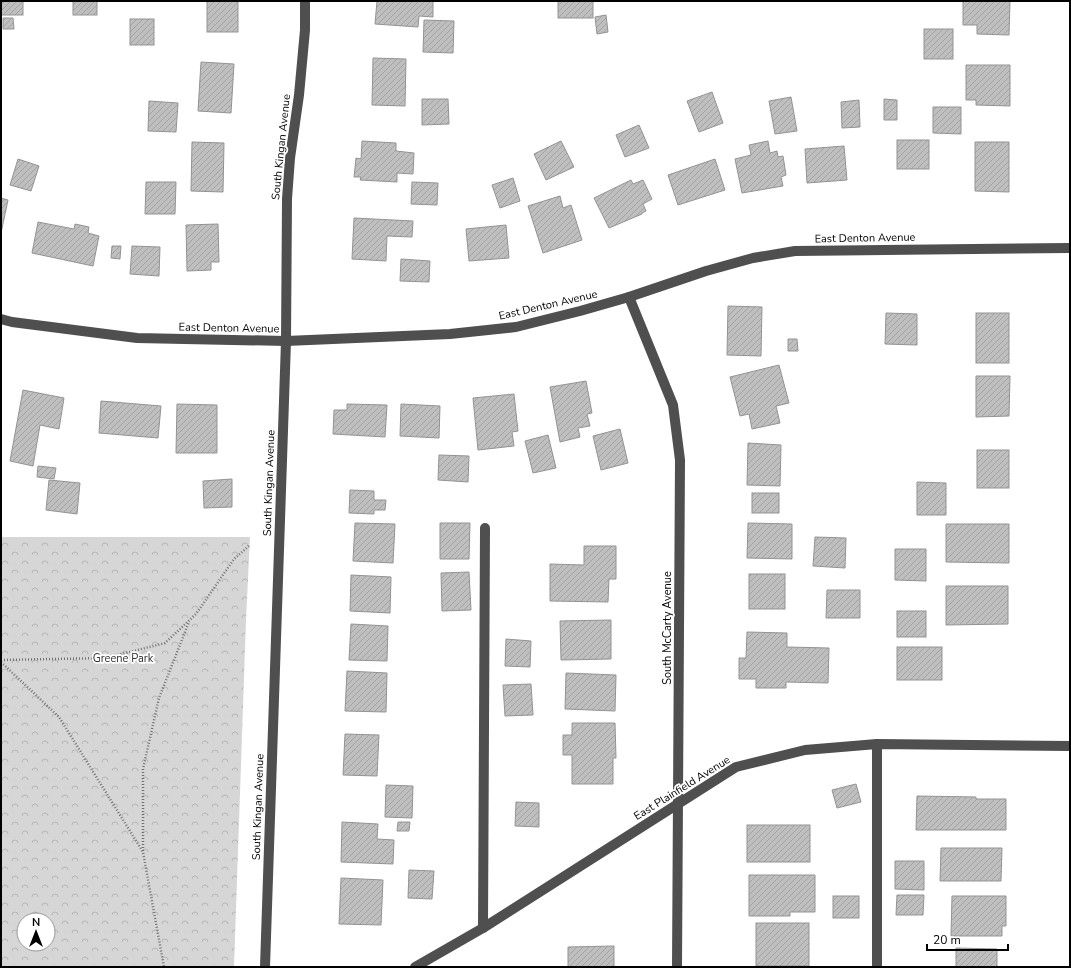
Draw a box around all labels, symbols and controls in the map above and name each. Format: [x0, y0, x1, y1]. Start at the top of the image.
street label: South Kingan Avenue [268, 93, 294, 201]
street label: East Denton Avenue [814, 230, 916, 246]
street label: East Denton Avenue [497, 286, 599, 324]
street label: East Denton Avenue [178, 320, 280, 336]
street label: South Kingan Avenue [260, 429, 278, 536]
street label: South McCarty Avenue [660, 571, 675, 685]
park label: Greene Park [93, 651, 154, 666]
street label: East Plainfield Avenue [631, 752, 733, 824]
street label: South Kingan Avenue [249, 753, 267, 860]
north arrow [16, 912, 56, 952]
text: N [32, 915, 40, 930]
scale bar [927, 926, 1008, 952]
text: 20 m [933, 932, 961, 948]

